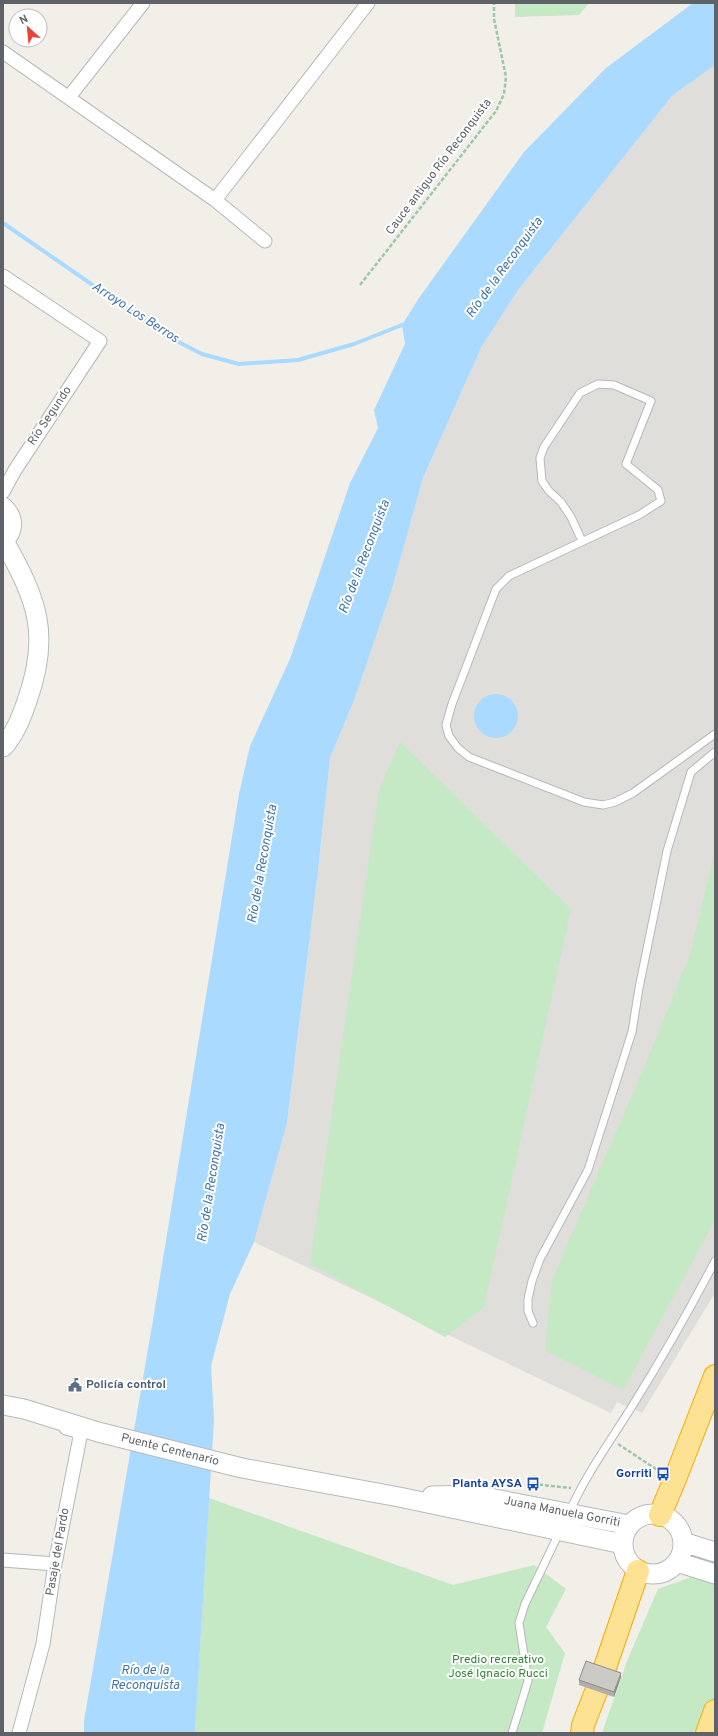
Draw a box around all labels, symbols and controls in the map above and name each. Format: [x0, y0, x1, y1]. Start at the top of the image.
north arrow [8, 8, 48, 48]
text: N [17, 12, 31, 28]
street label: Cauce antiguo Río Reconquista [382, 96, 496, 238]
water label: Río de la Reconquista [463, 214, 547, 321]
water label: Arroyo Los Berros [88, 279, 182, 347]
street label: Río Segundo [24, 383, 76, 449]
water label: Río de la Reconquista [336, 498, 394, 616]
water label: Río de la Reconquista [245, 803, 281, 925]
water label: Río de la Reconquista [195, 1122, 229, 1244]
public building icon: Policía control [67, 1377, 83, 1393]
place label: Policía control [86, 1377, 166, 1393]
street label: Puente Centenario [119, 1430, 221, 1470]
place label: Gorriti [616, 1466, 652, 1482]
bus stop icon: Gorriti [655, 1466, 671, 1482]
place label: Planta AYSA [452, 1476, 522, 1492]
bus stop icon: Planta AYSA [525, 1476, 541, 1492]
street label: Juana Manuela Gorriti [502, 1493, 622, 1531]
street label: Pasaje del Pardo [42, 1507, 74, 1597]
park label: Predio recreativo José Ignacio Rucci [448, 1652, 548, 1682]
water label: Río de la Reconquista [110, 1663, 180, 1694]

